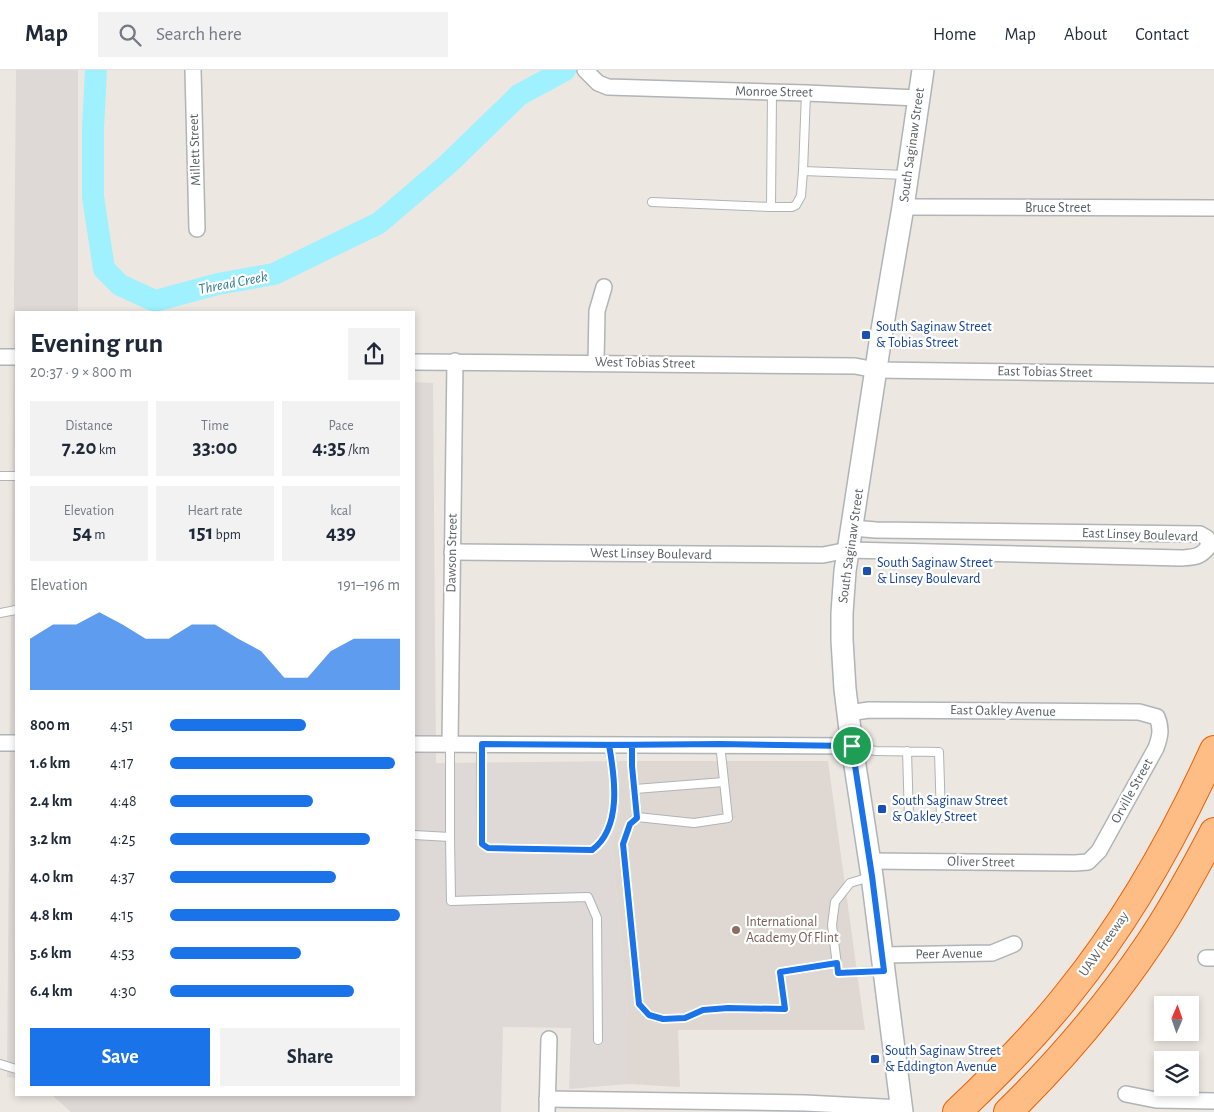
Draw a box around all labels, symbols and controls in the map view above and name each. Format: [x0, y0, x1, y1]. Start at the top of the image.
search box [98, 12, 448, 57]
icon: search [116, 21, 144, 49]
text: Map [25, 22, 68, 46]
text: Search here [156, 25, 242, 44]
text: Home [933, 26, 976, 44]
text: Map [1004, 26, 1036, 44]
text: About [1064, 26, 1107, 44]
text: Contact [1135, 26, 1189, 44]
street label: Monroe Street [735, 84, 813, 100]
street label: South Saginaw Street [897, 86, 927, 203]
street label: Millett Street [187, 113, 203, 186]
street label: Bruce Street [1025, 201, 1092, 215]
water label: Thread Creek [197, 269, 269, 297]
place label: South Saginaw Street & Tobias Street [876, 320, 992, 350]
button: share [348, 328, 400, 380]
marker: South Saginaw Street & Tobias Street [860, 329, 872, 341]
text: Evening run [30, 330, 163, 358]
street label: West Tobias Street [595, 355, 696, 371]
text: 20:37 · 9 × 800 m [30, 364, 132, 380]
street label: East Tobias Street [997, 364, 1093, 380]
text: Distance [65, 419, 113, 433]
text: Time [201, 419, 229, 433]
text: Pace [328, 419, 354, 433]
text: 7.20 [62, 437, 96, 458]
text: 33:00 [193, 437, 237, 458]
text: 4:35 [312, 437, 346, 458]
text: km [96, 443, 116, 457]
text: /km [346, 443, 370, 457]
street label: South Saginaw Street [836, 487, 866, 604]
text: Elevation [64, 504, 114, 518]
text: Heart rate [188, 504, 242, 518]
text: kcal [330, 504, 352, 518]
street label: Dawson Street [444, 513, 460, 593]
text: 54 [72, 522, 92, 543]
text: 151 [189, 522, 213, 543]
text: 439 [326, 522, 356, 543]
street label: East Linsey Boulevard [1082, 526, 1198, 544]
text: m [92, 528, 106, 542]
text: bpm [213, 528, 241, 542]
street label: West Linsey Boulevard [590, 546, 712, 562]
place label: South Saginaw Street & Linsey Boulevard [877, 556, 993, 586]
marker: South Saginaw Street & Linsey Boulevard [861, 565, 873, 577]
text: Elevation [30, 577, 88, 593]
text: 191–196 m [338, 577, 400, 593]
street label: East Oakley Avenue [950, 703, 1056, 719]
text: 800 m [30, 717, 70, 733]
text: 4:51 [110, 717, 134, 733]
pin [831, 725, 873, 767]
icon: arrive [838, 732, 866, 760]
text: 1.6 km [30, 755, 70, 771]
text: 4:17 [110, 755, 134, 771]
street label: Orville Street [1109, 756, 1156, 826]
text: 2.4 km [30, 793, 73, 809]
text: 4:48 [110, 793, 137, 809]
place label: South Saginaw Street & Oakley Street [892, 794, 1008, 824]
marker: South Saginaw Street & Oakley Street [876, 803, 888, 815]
text: 3.2 km [30, 831, 71, 847]
text: 4:25 [110, 831, 135, 847]
street label: Oliver Street [947, 854, 1015, 870]
text: 4.0 km [30, 869, 73, 885]
text: 4:37 [110, 869, 135, 885]
text: 4.8 km [30, 907, 73, 923]
text: 4:15 [110, 907, 134, 923]
street label: UAW Freeway [1077, 909, 1131, 979]
place label: International Academy Of Flint [746, 915, 839, 945]
marker: International Academy Of Flint [730, 924, 742, 936]
text: 5.6 km [30, 945, 72, 961]
text: 4:53 [110, 945, 135, 961]
street label: Peer Avenue [915, 946, 983, 962]
text: 6.4 km [30, 983, 73, 999]
text: 4:30 [110, 983, 136, 999]
north arrow [1154, 996, 1199, 1041]
map controls [1154, 996, 1199, 1096]
button: Save [30, 1028, 210, 1086]
button: Share [220, 1028, 400, 1086]
place label: South Saginaw Street & Eddington Avenue [885, 1044, 1001, 1074]
button: layers [1154, 1051, 1199, 1096]
marker: South Saginaw Street & Eddington Avenue [869, 1053, 881, 1065]

